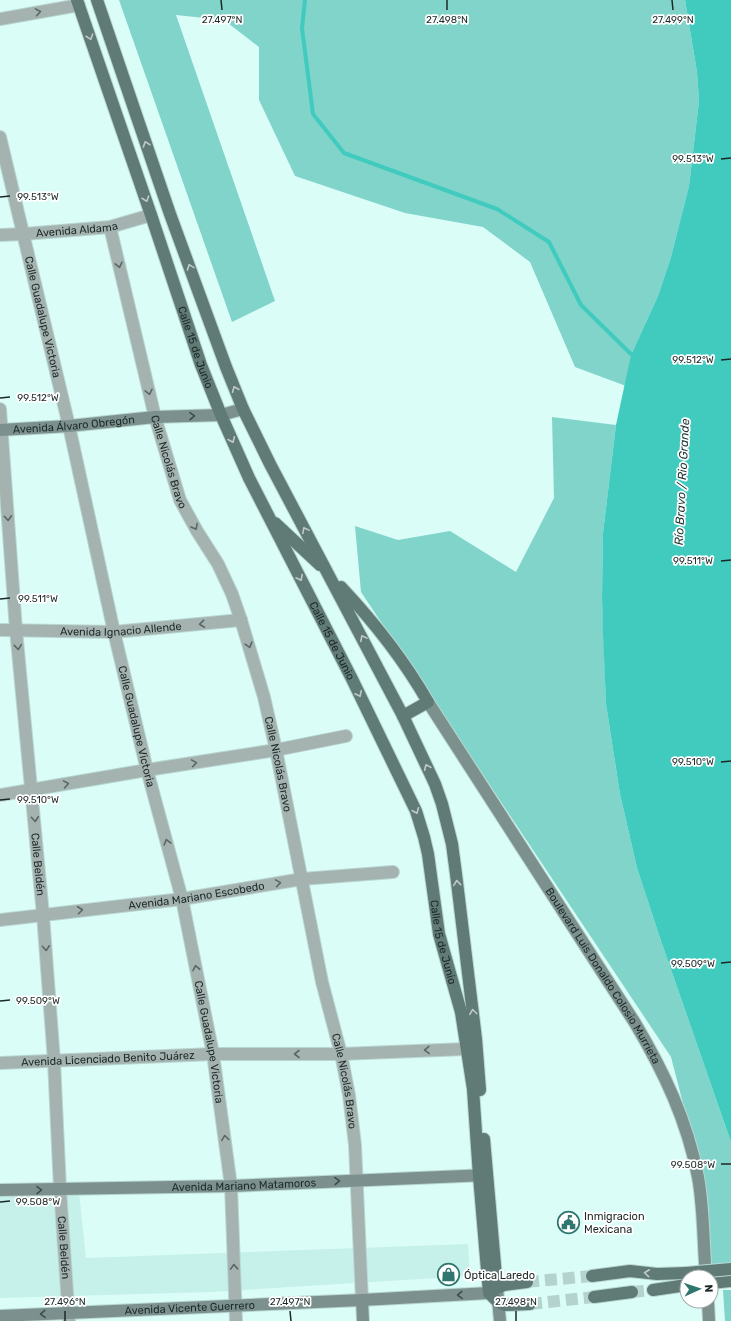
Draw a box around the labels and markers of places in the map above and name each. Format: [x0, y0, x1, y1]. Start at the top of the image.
public building icon: Inmigracion Mexicana [555, 1209, 581, 1235]
place label: Inmigracion Mexicana [584, 1210, 645, 1236]
shop icon: Óptica Laredo [436, 1262, 462, 1288]
place label: Óptica Laredo [464, 1269, 535, 1282]

